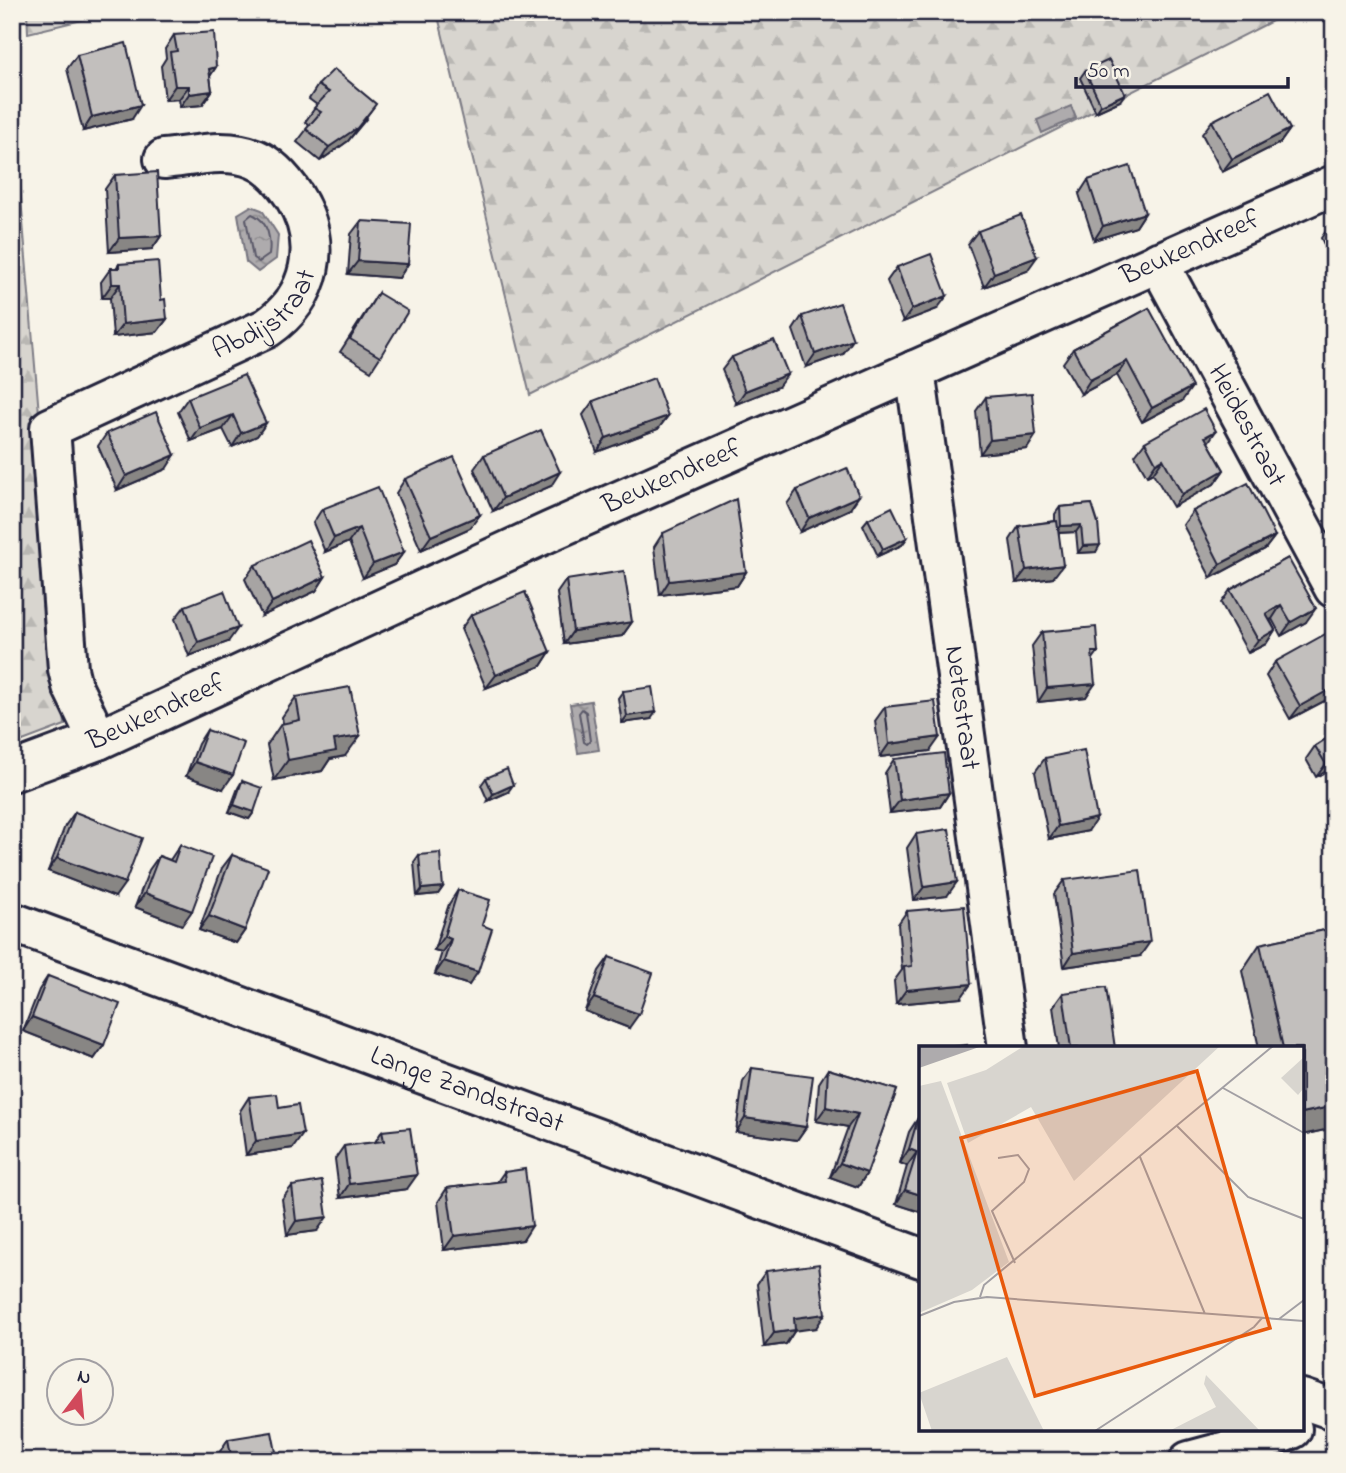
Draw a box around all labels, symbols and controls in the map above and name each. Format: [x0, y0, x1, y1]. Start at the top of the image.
scale bar [1076, 46, 1288, 90]
text: 50 m [1087, 57, 1130, 87]
street label: Beukendreef [1114, 200, 1267, 297]
street label: Abdijstraat [206, 265, 328, 371]
street label: Heidestraat [1196, 357, 1296, 494]
street label: Beukendreef [595, 429, 748, 527]
street label: Netestraat [933, 643, 990, 773]
street label: Beukendreef [81, 663, 232, 763]
street label: Lange Zandstraat [364, 1036, 570, 1145]
inset map [919, 1046, 1304, 1431]
north arrow [46, 1358, 116, 1428]
text: N [74, 1363, 94, 1393]

